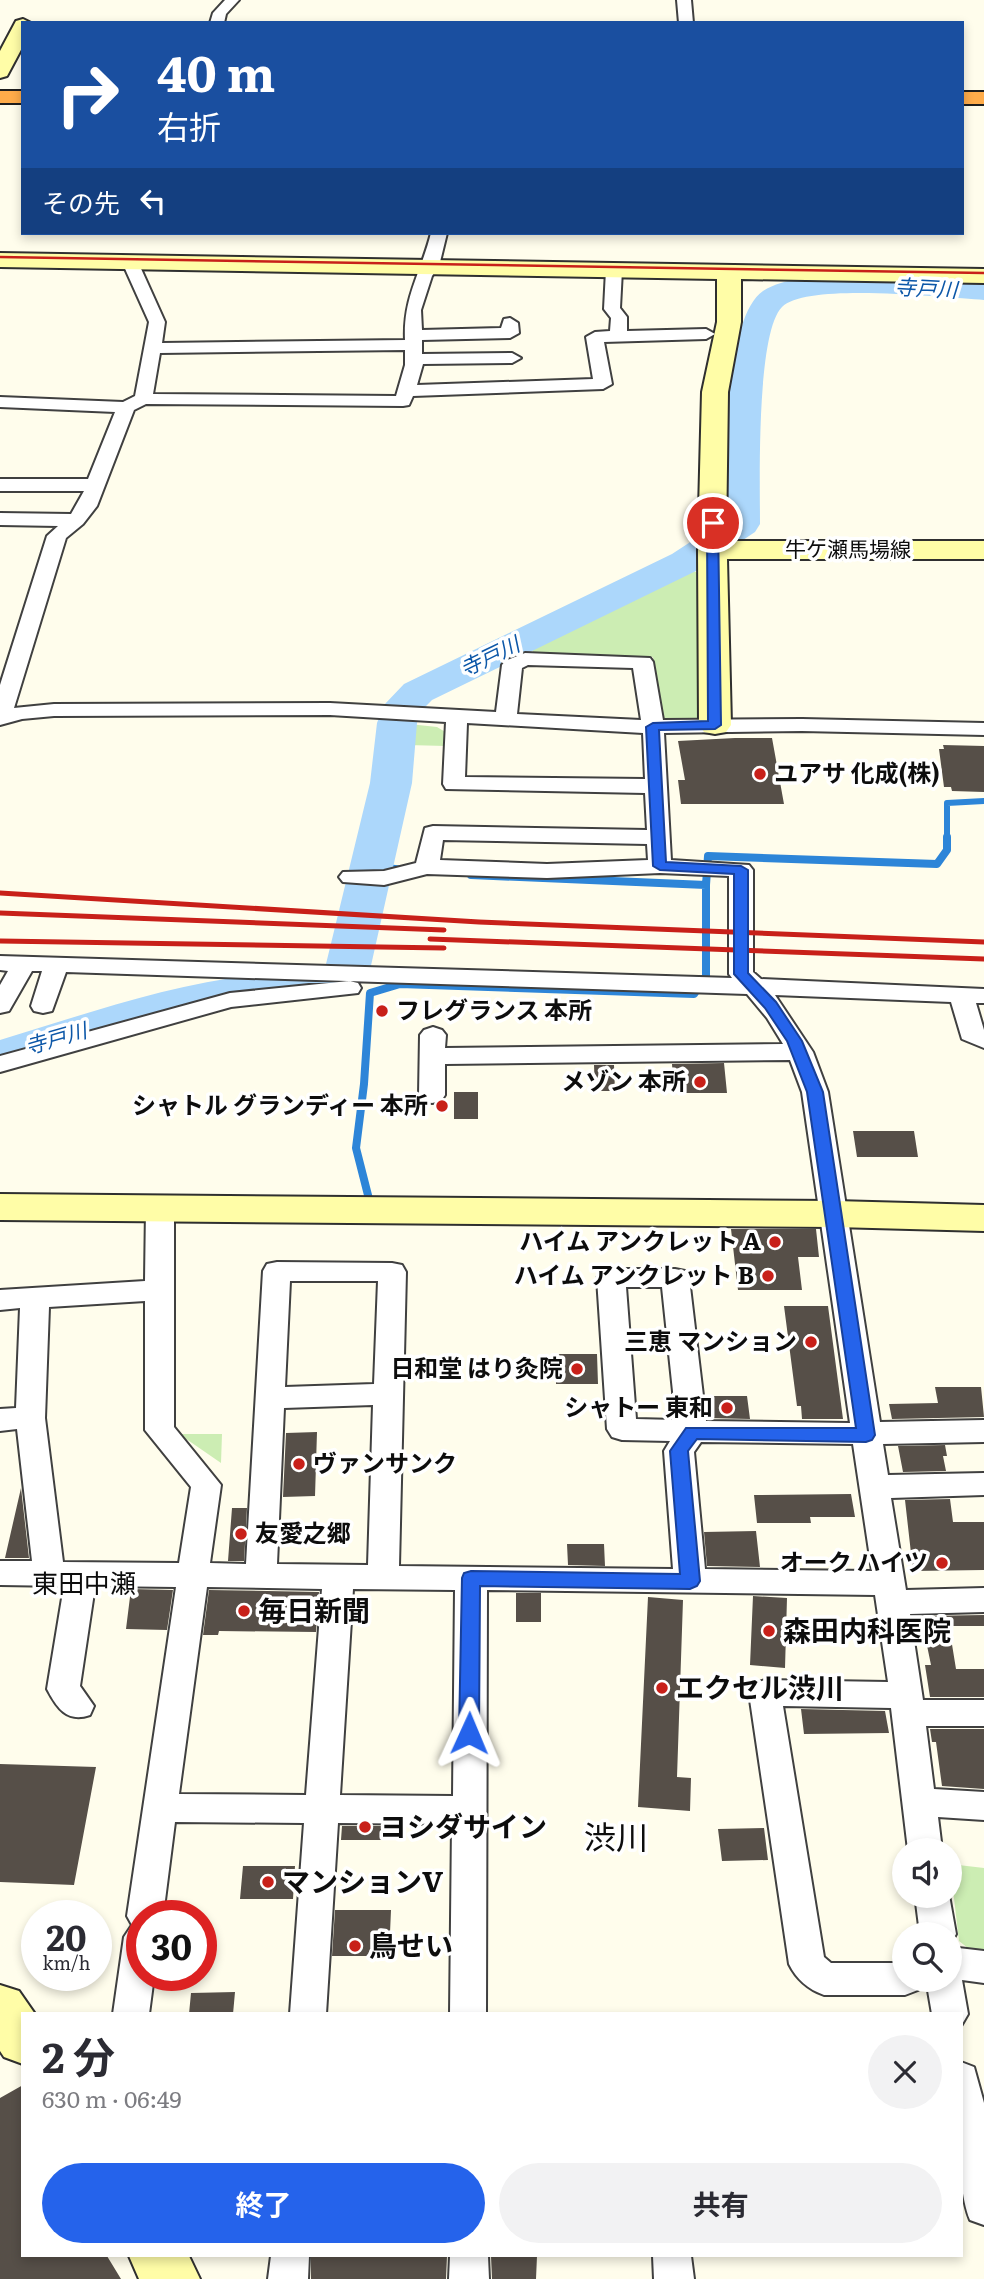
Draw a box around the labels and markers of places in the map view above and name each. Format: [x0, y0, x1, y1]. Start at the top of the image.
pin [683, 493, 743, 553]
place label: ユアサ 化成(株) [774, 754, 940, 789]
marker: ユアサ 化成(株) [752, 766, 768, 782]
place label: フレグランス 本所 [396, 991, 592, 1026]
marker: フレグランス 本所 [374, 1003, 390, 1019]
place label: メゾン 本所 [561, 1062, 686, 1097]
marker: メゾン 本所 [692, 1074, 708, 1090]
place label: シャトル グランディー 本所 [132, 1086, 428, 1121]
marker: シャトル グランディー 本所 [434, 1098, 450, 1114]
place label: ハイム アンクレット A [519, 1222, 761, 1257]
marker: ハイム アンクレット A [767, 1234, 783, 1250]
place label: ハイム アンクレット B [514, 1256, 754, 1291]
marker: ハイム アンクレット B [760, 1268, 776, 1284]
place label: 三恵 マンション [624, 1322, 797, 1357]
marker: 三恵 マンション [803, 1334, 819, 1350]
place label: 日和堂 はり灸院 [390, 1349, 563, 1384]
marker: 日和堂 はり灸院 [569, 1361, 585, 1377]
place label: シャトー 東和 [564, 1388, 713, 1423]
marker: シャトー 東和 [719, 1400, 735, 1416]
place label: ヴァンサンク [313, 1444, 457, 1479]
marker: ヴァンサンク [291, 1456, 307, 1472]
place label: 友愛之郷 [255, 1514, 351, 1549]
marker: 友愛之郷 [233, 1526, 249, 1542]
place label: オーク ハイツ [780, 1543, 928, 1578]
marker: オーク ハイツ [934, 1555, 950, 1571]
place label: 毎日新聞 [258, 1588, 370, 1630]
marker: 毎日新聞 [236, 1603, 252, 1619]
place label: 森田内科医院 [783, 1608, 951, 1650]
marker: 森田内科医院 [761, 1623, 777, 1639]
place label: エクセル渋川 [676, 1665, 844, 1707]
marker: エクセル渋川 [654, 1680, 670, 1696]
place label: ヨシダサイン [379, 1804, 547, 1846]
marker: ヨシダサイン [357, 1819, 373, 1835]
place label: マンションV [282, 1859, 443, 1901]
marker: マンションV [260, 1874, 276, 1890]
place label: 鳥せい [369, 1923, 453, 1965]
marker: 鳥せい [347, 1938, 363, 1954]

